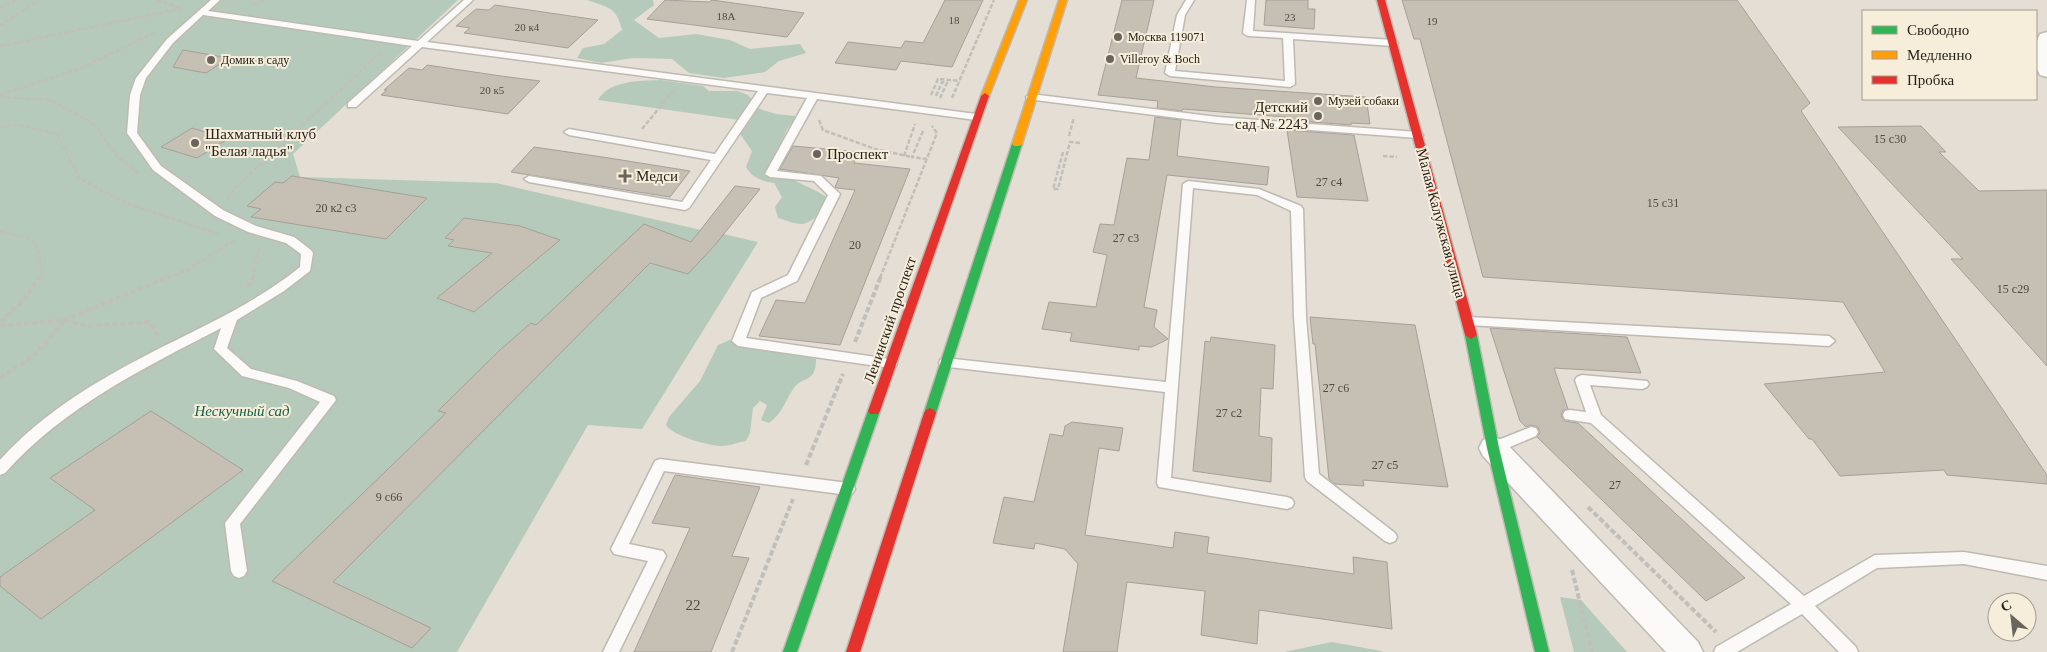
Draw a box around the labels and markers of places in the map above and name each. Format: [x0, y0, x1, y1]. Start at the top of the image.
place label: Москва 119071 [1128, 30, 1205, 44]
marker: Москва 119071 [1112, 31, 1124, 43]
place label: Villeroy & Boch [1120, 52, 1200, 66]
place label: Домик в саду [221, 53, 289, 67]
marker: Villeroy & Boch [1104, 53, 1116, 65]
marker: Домик в саду [205, 54, 217, 66]
place label: Музей собаки [1328, 94, 1399, 108]
marker: Музей собаки [1312, 95, 1324, 107]
place label: Детский сад № 2243 [1235, 99, 1308, 132]
marker: Детский сад № 2243 [1312, 110, 1324, 122]
place label: Шахматный клуб "Белая ладья" [205, 126, 316, 159]
marker: Шахматный клуб "Белая ладья" [189, 137, 201, 149]
place label: Проспект [827, 146, 889, 162]
marker: Проспект [811, 148, 823, 160]
place label: Медси [636, 168, 678, 184]
marker: Медси [618, 169, 632, 183]

